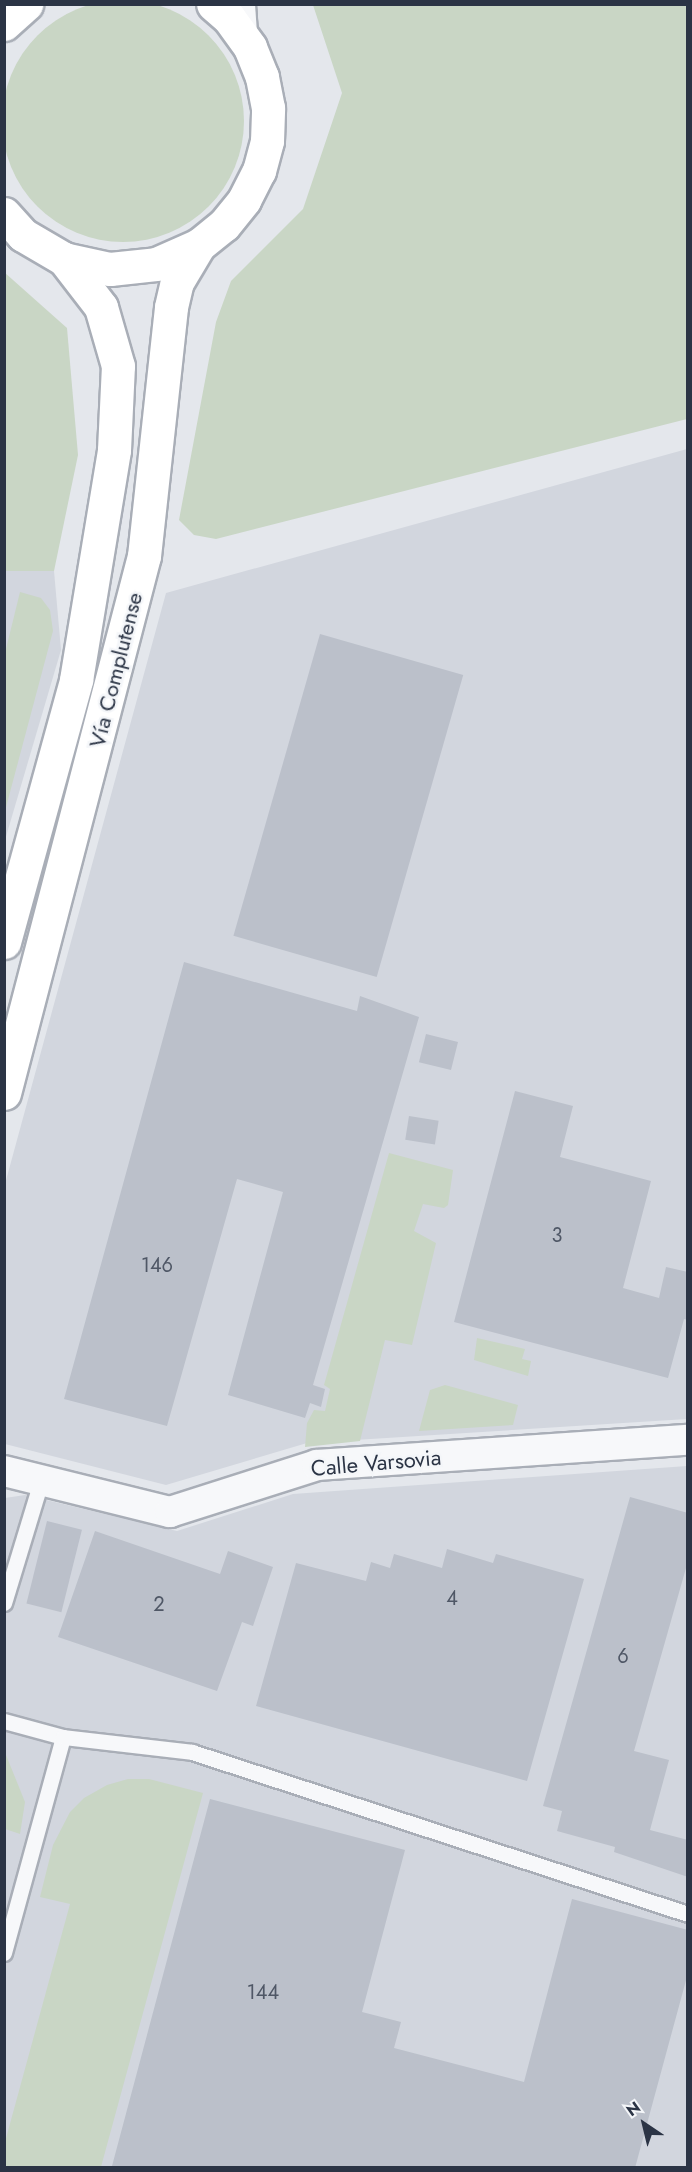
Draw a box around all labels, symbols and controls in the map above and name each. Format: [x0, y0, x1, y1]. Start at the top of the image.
street label: Vía Complutense [84, 590, 148, 750]
house number: 3 [552, 1223, 562, 1247]
house number: 146 [141, 1253, 173, 1277]
street label: Calle Varsovia [310, 1444, 442, 1482]
house number: 4 [446, 1586, 458, 1610]
house number: 2 [153, 1592, 165, 1616]
house number: 6 [617, 1644, 629, 1668]
house number: 144 [247, 1980, 279, 2004]
north arrow [614, 2094, 674, 2154]
text: N [622, 2096, 645, 2122]

